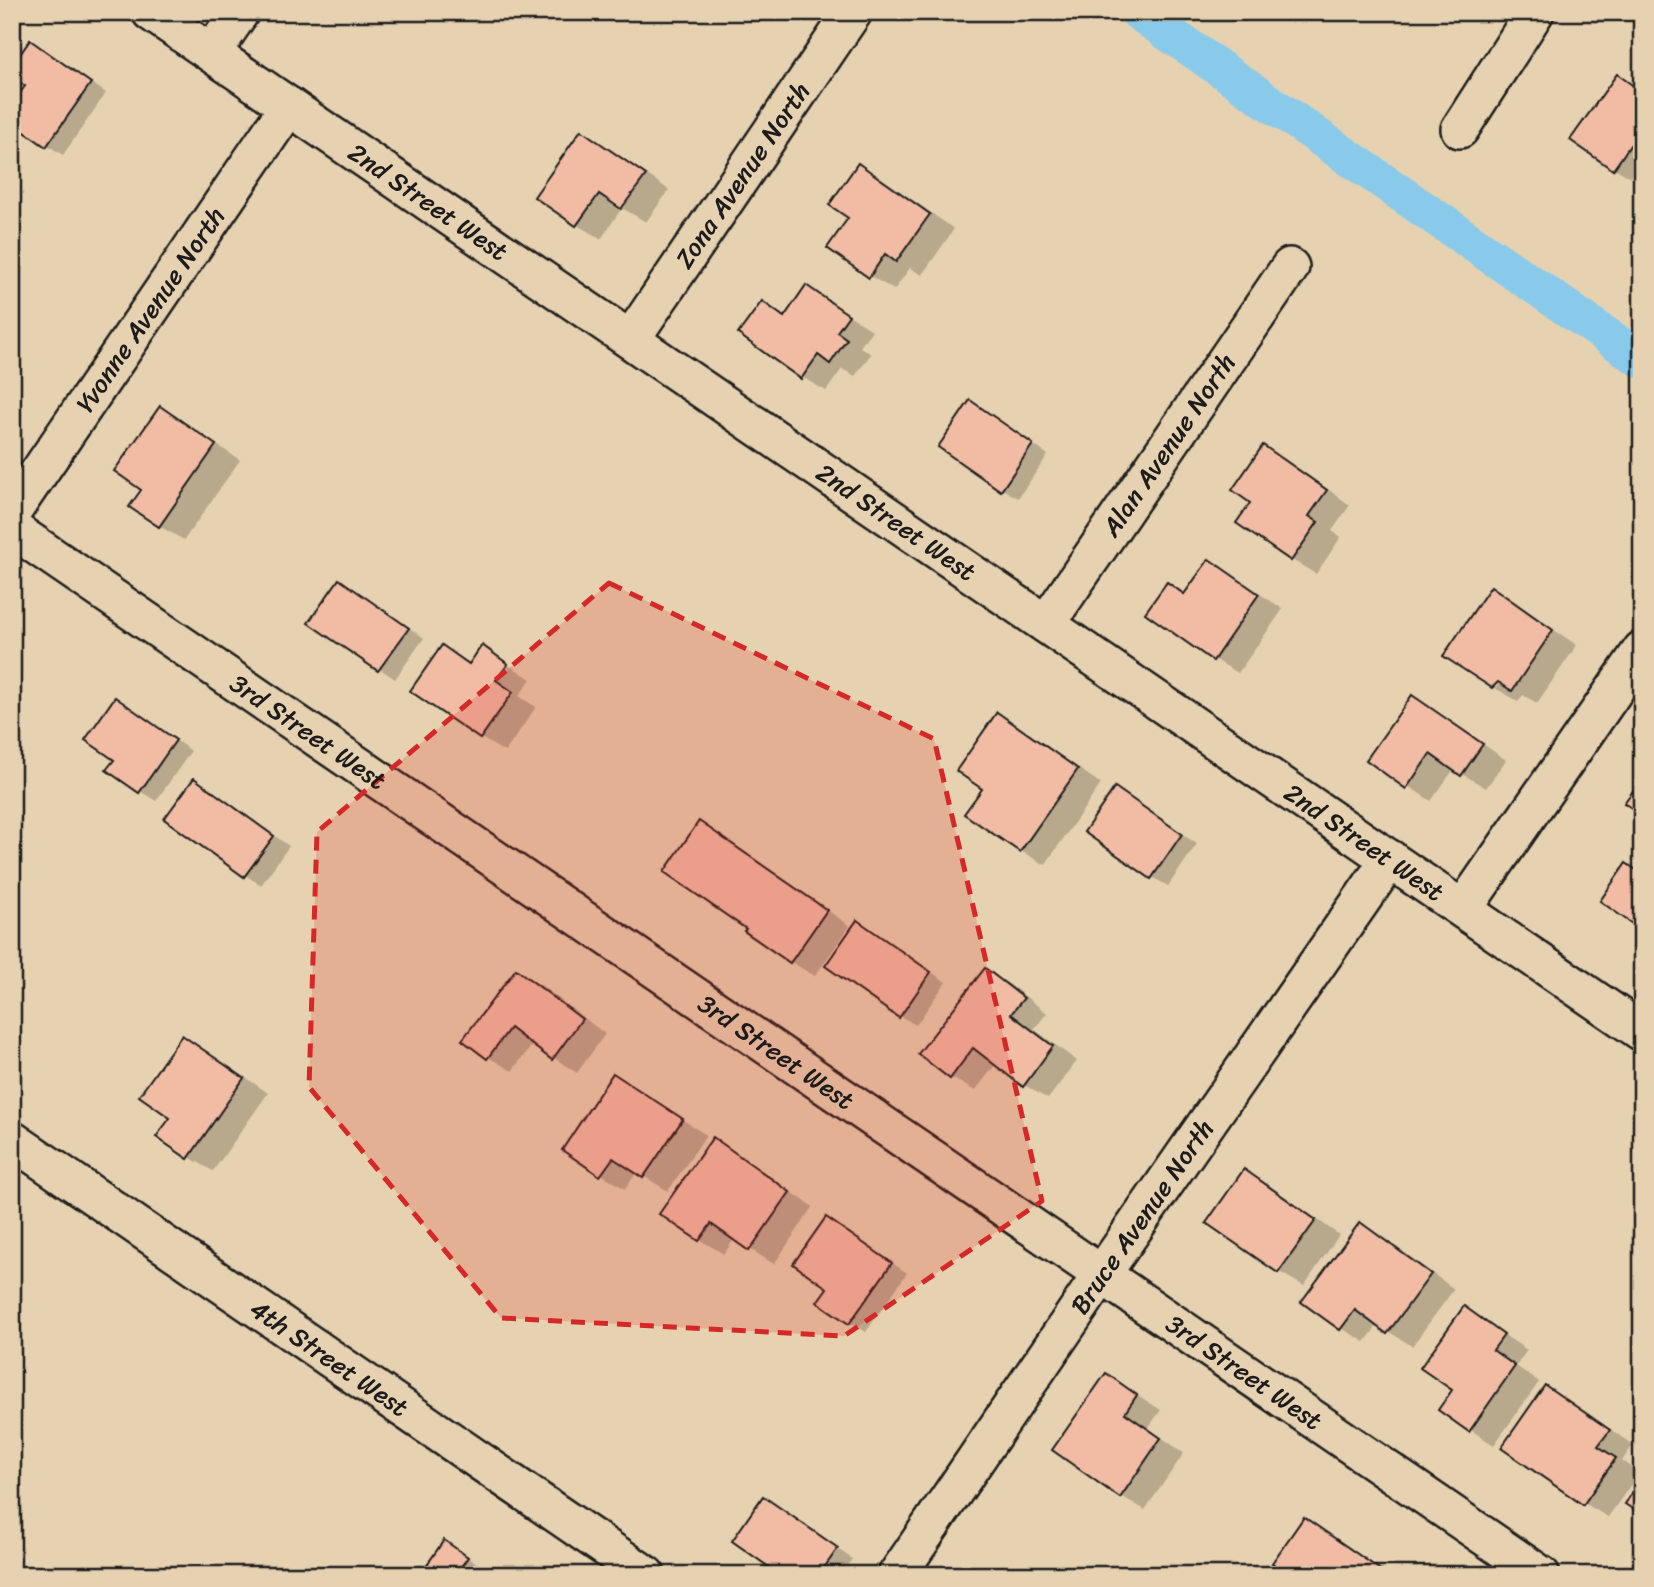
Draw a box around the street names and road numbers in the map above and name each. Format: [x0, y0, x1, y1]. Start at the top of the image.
street label: Zona Avenue North [662, 72, 822, 278]
street label: 2nd Street West [338, 130, 518, 273]
street label: Yvonne Avenue North [63, 197, 237, 422]
street label: Alan Avenue North [1088, 343, 1248, 547]
street label: 2nd Street West [806, 450, 986, 593]
street label: 3rd Street West [220, 661, 397, 802]
street label: 2nd Street West [1274, 770, 1454, 914]
street label: 3rd Street West [688, 981, 865, 1122]
street label: Bruce Avenue North [1058, 1109, 1226, 1324]
street label: 4th Street West [240, 1287, 419, 1429]
street label: 3rd Street West [1156, 1301, 1333, 1442]

